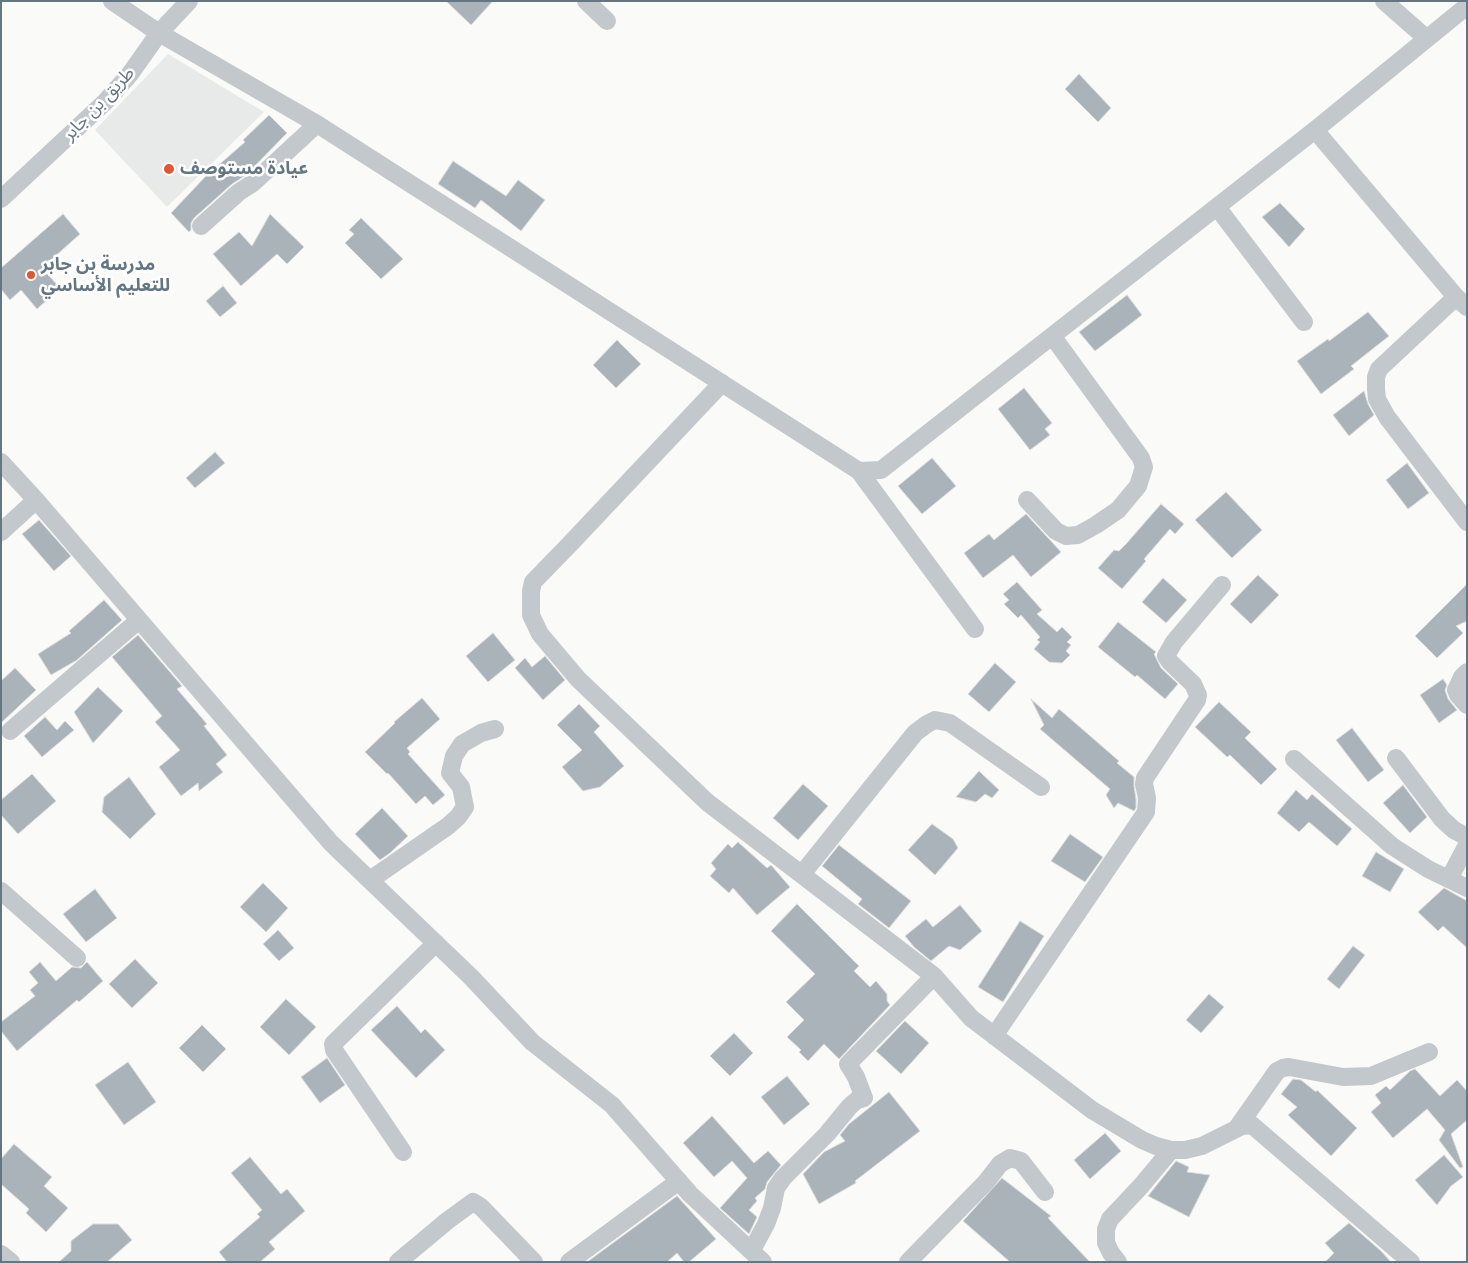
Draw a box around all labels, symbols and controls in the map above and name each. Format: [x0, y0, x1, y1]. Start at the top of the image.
street label: طريق بن جابر [59, 63, 139, 145]
place label: عيادة مستوصف [180, 158, 308, 180]
marker: عيادة مستوصف [162, 162, 176, 176]
place label: مدرسة بن جابر للتعليم الأساسي [41, 254, 170, 296]
marker: مدرسة بن جابر للتعليم الأساسي [25, 269, 37, 281]

